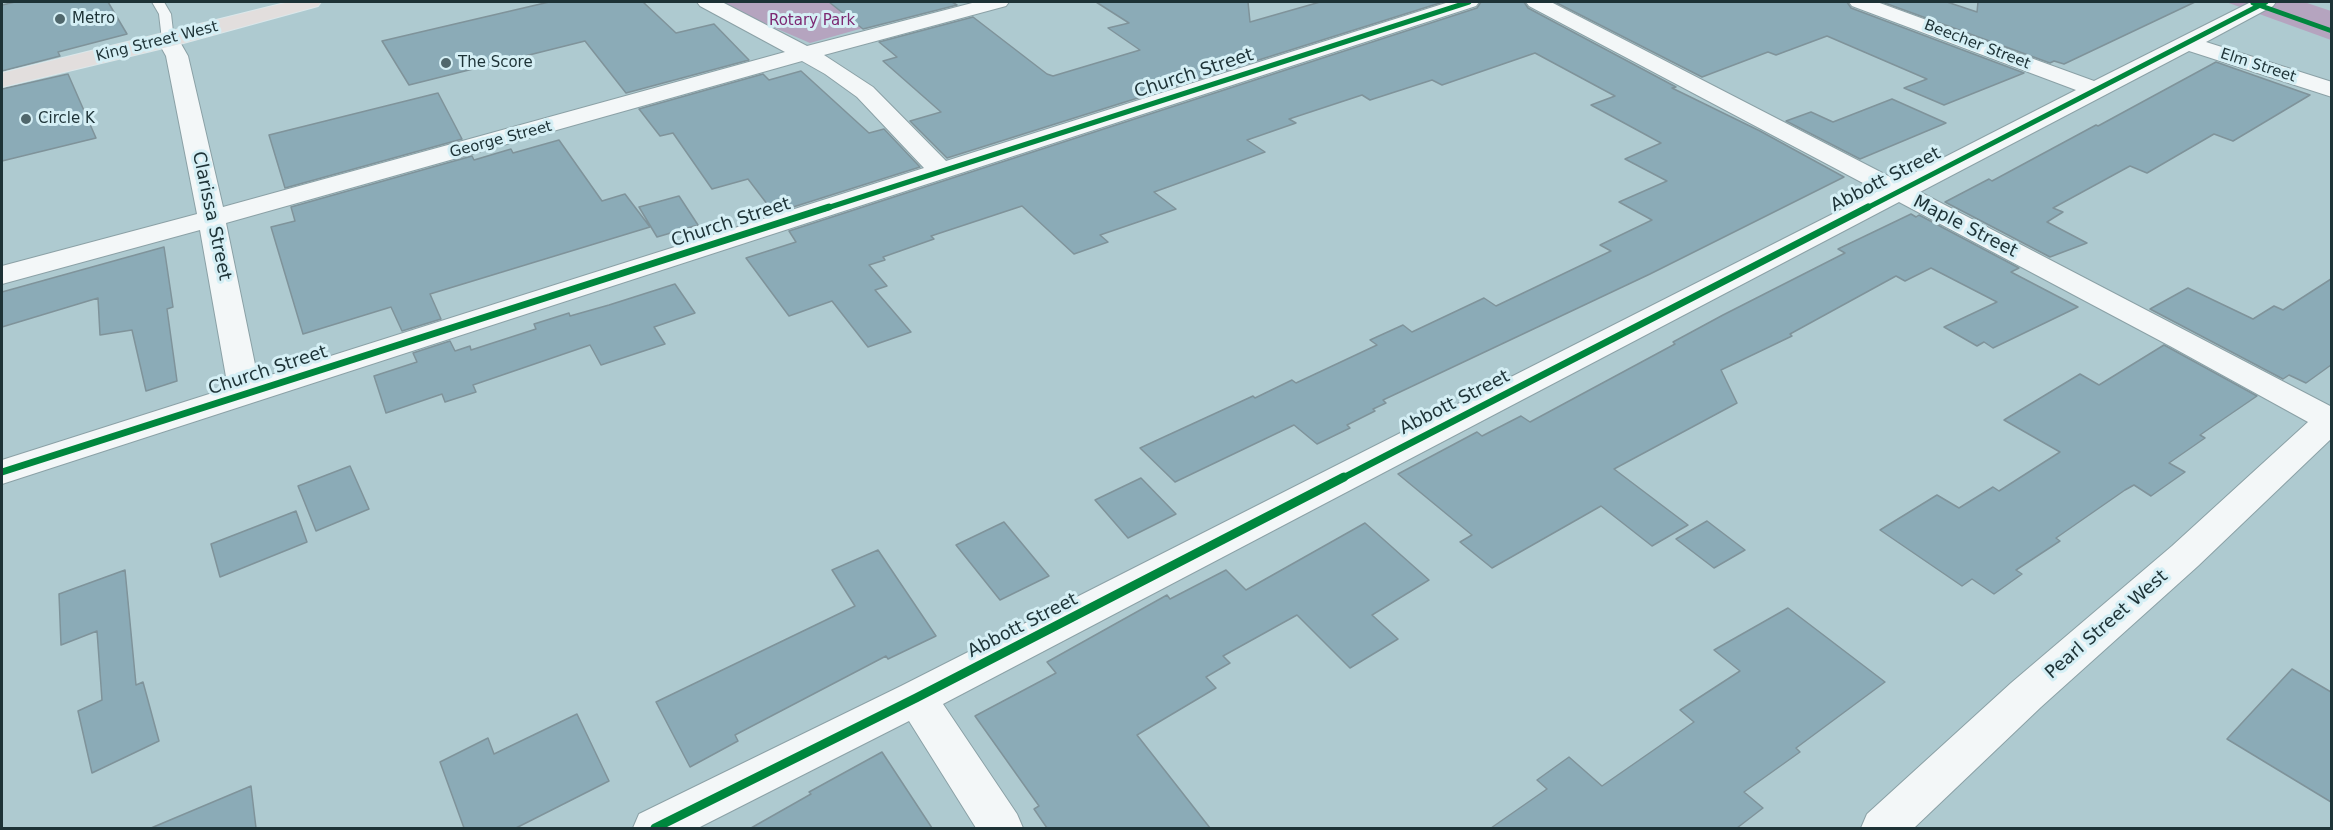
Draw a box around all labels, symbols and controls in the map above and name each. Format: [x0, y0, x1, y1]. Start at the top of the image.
place label: Metro [72, 10, 115, 28]
marker: Metro [53, 12, 67, 26]
park label: Rotary Park [769, 12, 855, 30]
street label: Beecher Street [1921, 16, 2033, 74]
street label: King Street West [94, 18, 220, 66]
street label: Church Street [1132, 45, 1256, 103]
street label: Elm Street [2218, 45, 2298, 87]
place label: The Score [458, 54, 533, 72]
marker: The Score [439, 56, 453, 70]
place label: Circle K [38, 110, 95, 128]
marker: Circle K [19, 112, 33, 126]
street label: George Street [448, 118, 554, 162]
street label: Abbott Street [1827, 143, 1945, 217]
street label: Clarissa Street [187, 150, 235, 282]
street label: Maple Street [1909, 191, 2021, 263]
street label: Church Street [669, 194, 793, 252]
street label: Church Street [206, 342, 330, 400]
street label: Abbott Street [1396, 366, 1514, 440]
street label: Pearl Street West [2041, 566, 2173, 684]
street label: Abbott Street [964, 589, 1082, 663]

